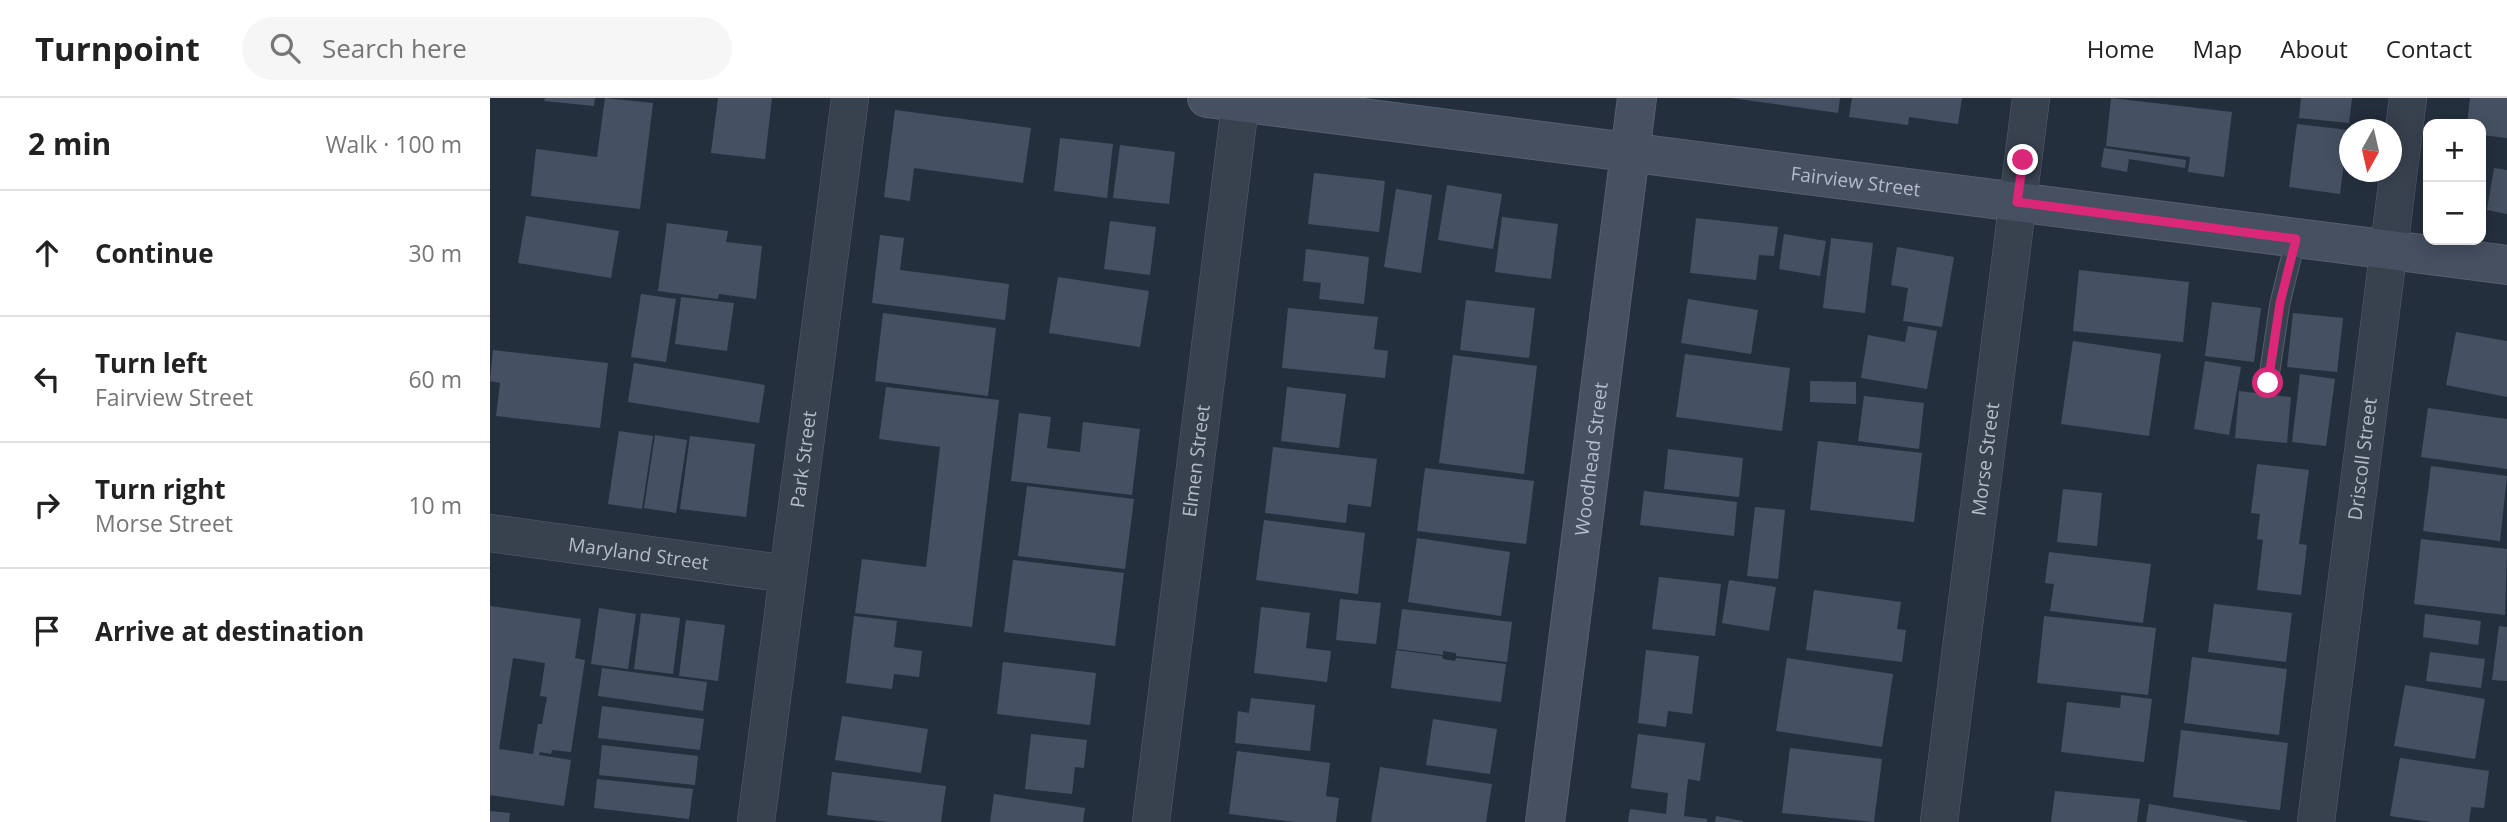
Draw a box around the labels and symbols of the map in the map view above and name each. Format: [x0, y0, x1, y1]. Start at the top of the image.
north arrow [2339, 119, 2402, 182]
route end [2007, 144, 2038, 175]
street label: Fairview Street [1789, 160, 1922, 203]
route start [2252, 367, 2283, 398]
street label: Woodhead Street [1568, 380, 1614, 537]
street label: Driscoll Street [2341, 396, 2383, 522]
street label: Morse Street [1965, 400, 2005, 517]
street label: Elmen Street [1176, 403, 1216, 519]
street label: Park Street [784, 409, 822, 509]
street label: Maryland Street [567, 531, 711, 576]

